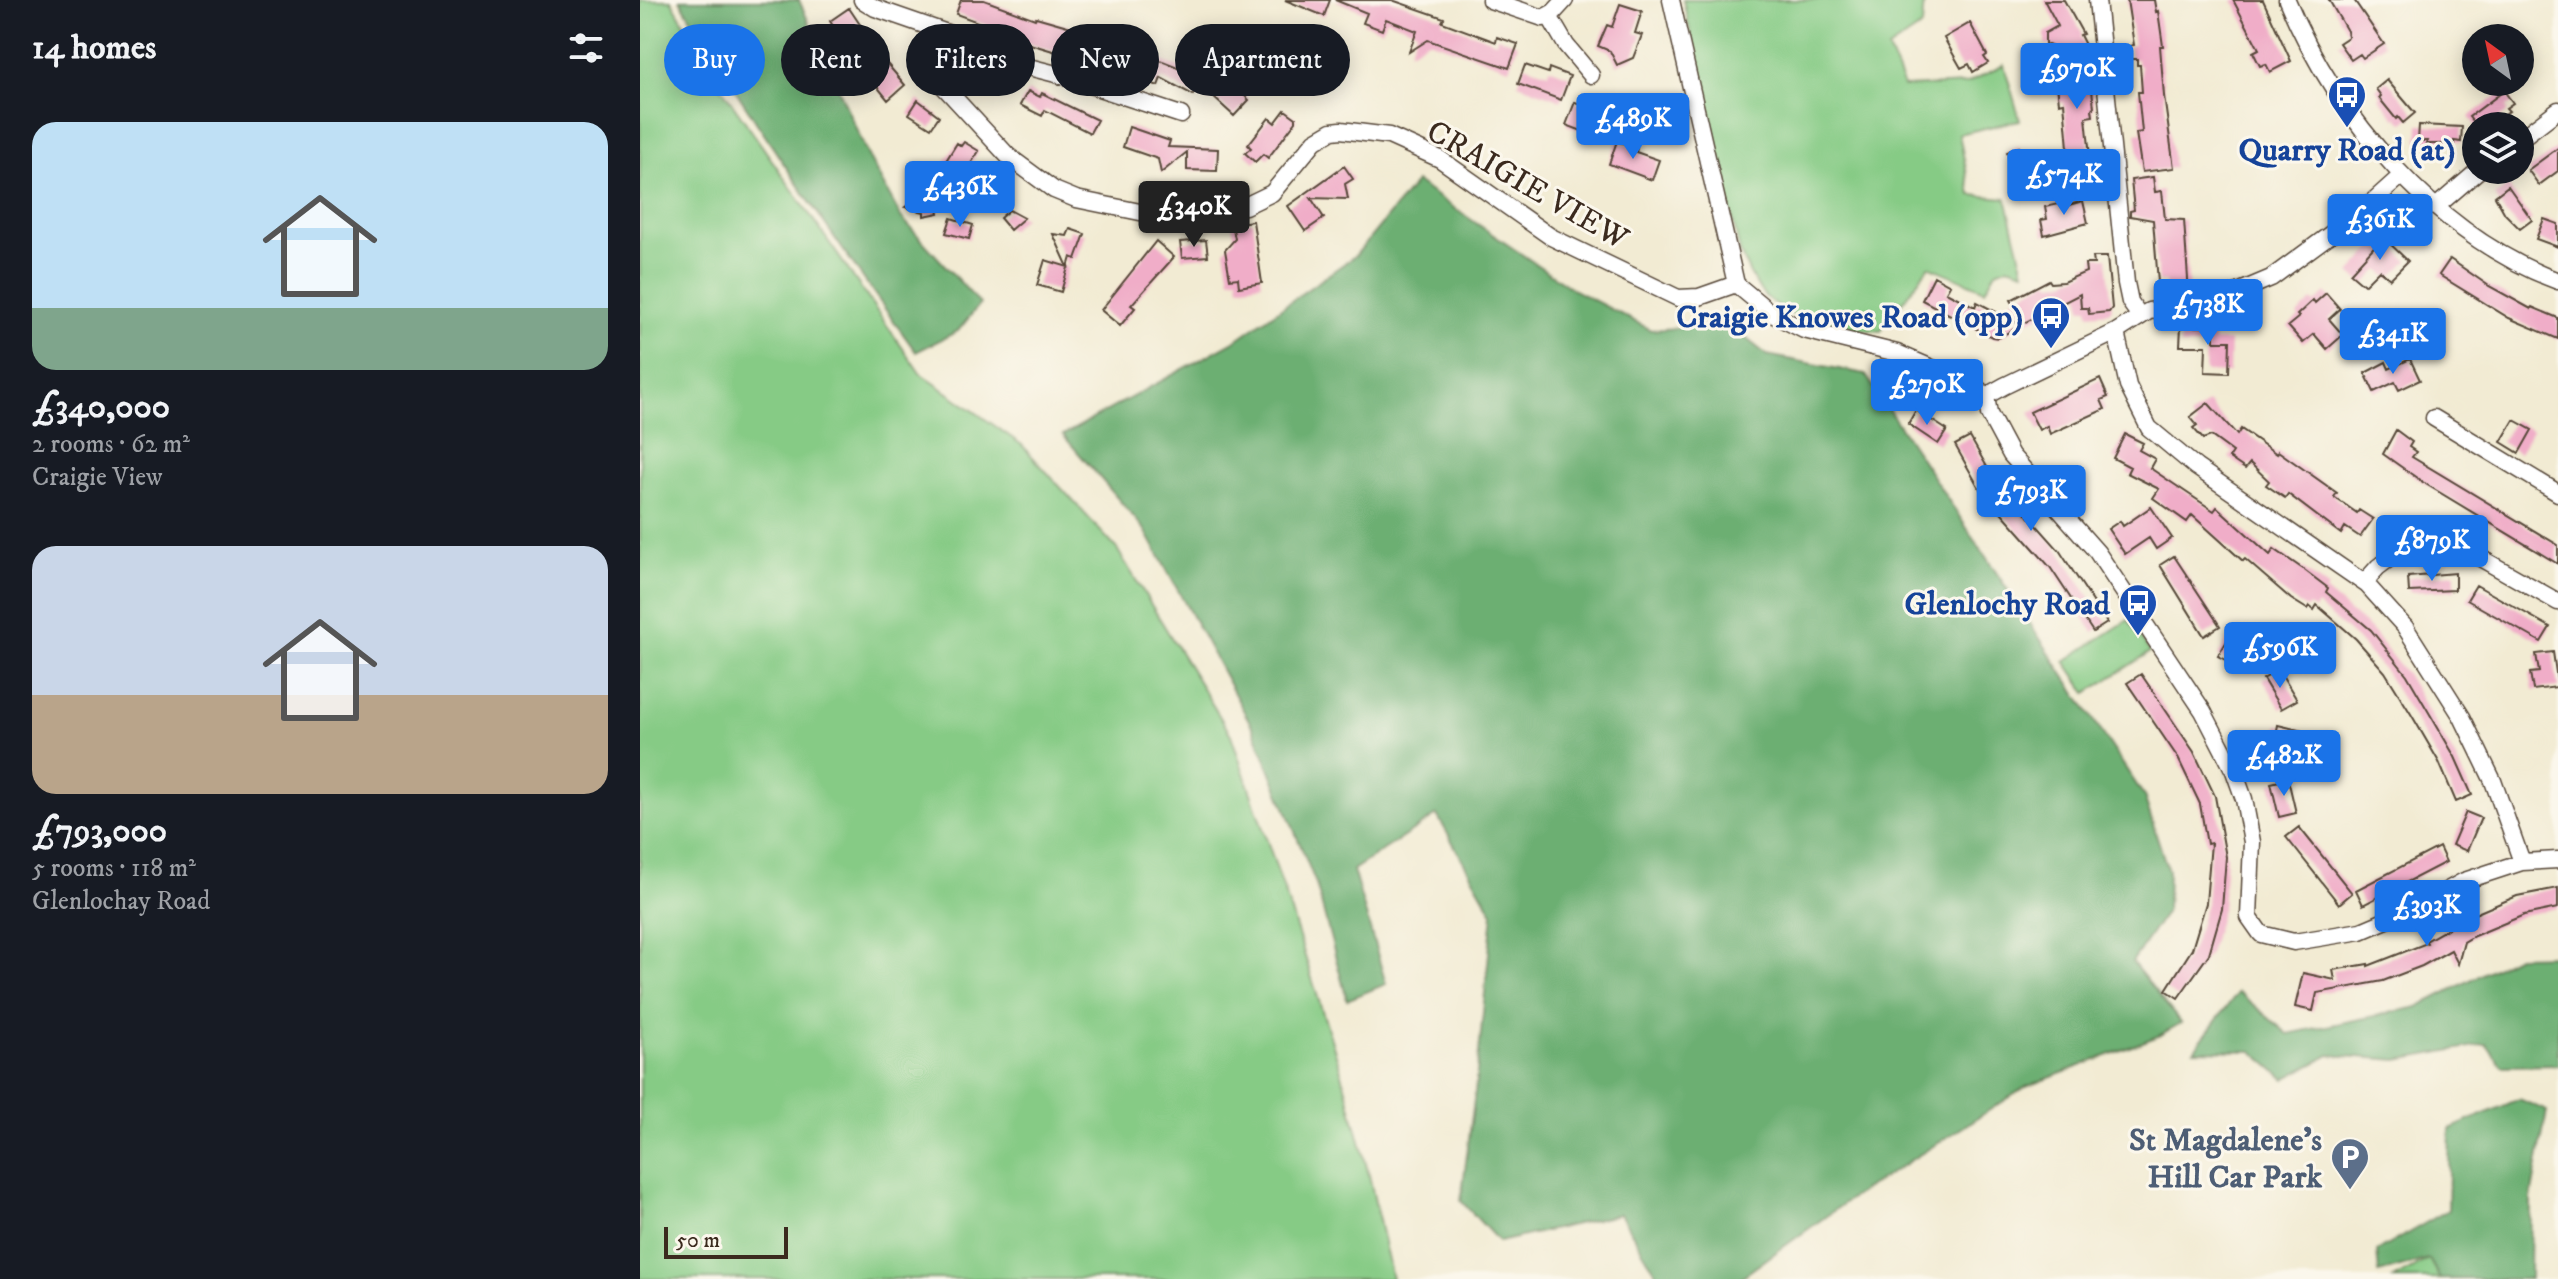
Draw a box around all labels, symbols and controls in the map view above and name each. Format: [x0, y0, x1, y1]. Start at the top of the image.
chip: Buy [664, 24, 765, 96]
chip: Rent [781, 24, 890, 96]
chip: Filters [906, 24, 1035, 96]
chip: New [1051, 24, 1159, 96]
chip: Apartment [1175, 24, 1350, 96]
north arrow [2462, 24, 2534, 96]
map controls [2462, 24, 2534, 184]
icon: filters [564, 26, 608, 70]
text: 14 homes [32, 27, 156, 69]
pin: £970K [2021, 43, 2133, 111]
text: £970K [2039, 52, 2115, 85]
bus stop icon: Quarry Road (at) [2326, 74, 2368, 129]
pin: £489K [1577, 93, 1689, 161]
text: £489K [1594, 102, 1672, 135]
street label: CRAIGIE VIEW [1419, 112, 1636, 260]
button: layers [2462, 112, 2534, 184]
place label: Quarry Road (at) [2239, 131, 2455, 171]
pin: £574K [2008, 149, 2120, 217]
text: £574K [2025, 158, 2103, 191]
pin: £436K [904, 161, 1016, 229]
text: £436K [923, 170, 997, 203]
icon: home [248, 174, 392, 318]
pin: £340K [1138, 181, 1250, 249]
text: £340K [1157, 190, 1231, 223]
pin: £361K [2324, 194, 2436, 262]
text: £361K [2346, 203, 2414, 236]
pin: £738K [2152, 279, 2264, 347]
text: £738K [2172, 288, 2244, 321]
bus stop icon: Craigie Knowes Road (opp) [2030, 295, 2072, 350]
place label: Craigie Knowes Road (opp) [1676, 298, 2023, 338]
pin: £341K [2337, 308, 2449, 376]
text: £341K [2358, 317, 2428, 350]
pin: £270K [1871, 359, 1983, 427]
text: £270K [1889, 368, 1965, 401]
text: £340,000 [32, 386, 170, 428]
text: 2 rooms · 62 m² [32, 428, 190, 461]
text: Craigie View [32, 461, 163, 494]
pin: £793K [1975, 465, 2087, 533]
text: £793K [1995, 474, 2067, 507]
pin: £879K [2376, 515, 2488, 583]
text: £879K [2394, 524, 2470, 557]
bus stop icon: Glenlochy Road [2117, 582, 2159, 637]
place label: Glenlochy Road [1904, 585, 2111, 625]
icon: home [248, 598, 392, 742]
pin: £596K [2224, 622, 2336, 690]
text: £596K [2242, 631, 2318, 664]
pin: £482K [2228, 730, 2340, 798]
text: £482K [2245, 739, 2323, 772]
text: £793,000 [32, 810, 167, 852]
text: 5 rooms · 118 m² [32, 852, 196, 885]
pin: £393K [2371, 880, 2483, 948]
text: Glenlochay Road [32, 885, 210, 918]
text: £393K [2393, 889, 2461, 922]
place label: St Magdalene's Hill Car Park [2129, 1121, 2323, 1198]
parking icon: St Magdalene's Hill Car Park [2329, 1136, 2371, 1191]
scale bar [664, 1223, 788, 1259]
text: 50 m [676, 1227, 720, 1254]

